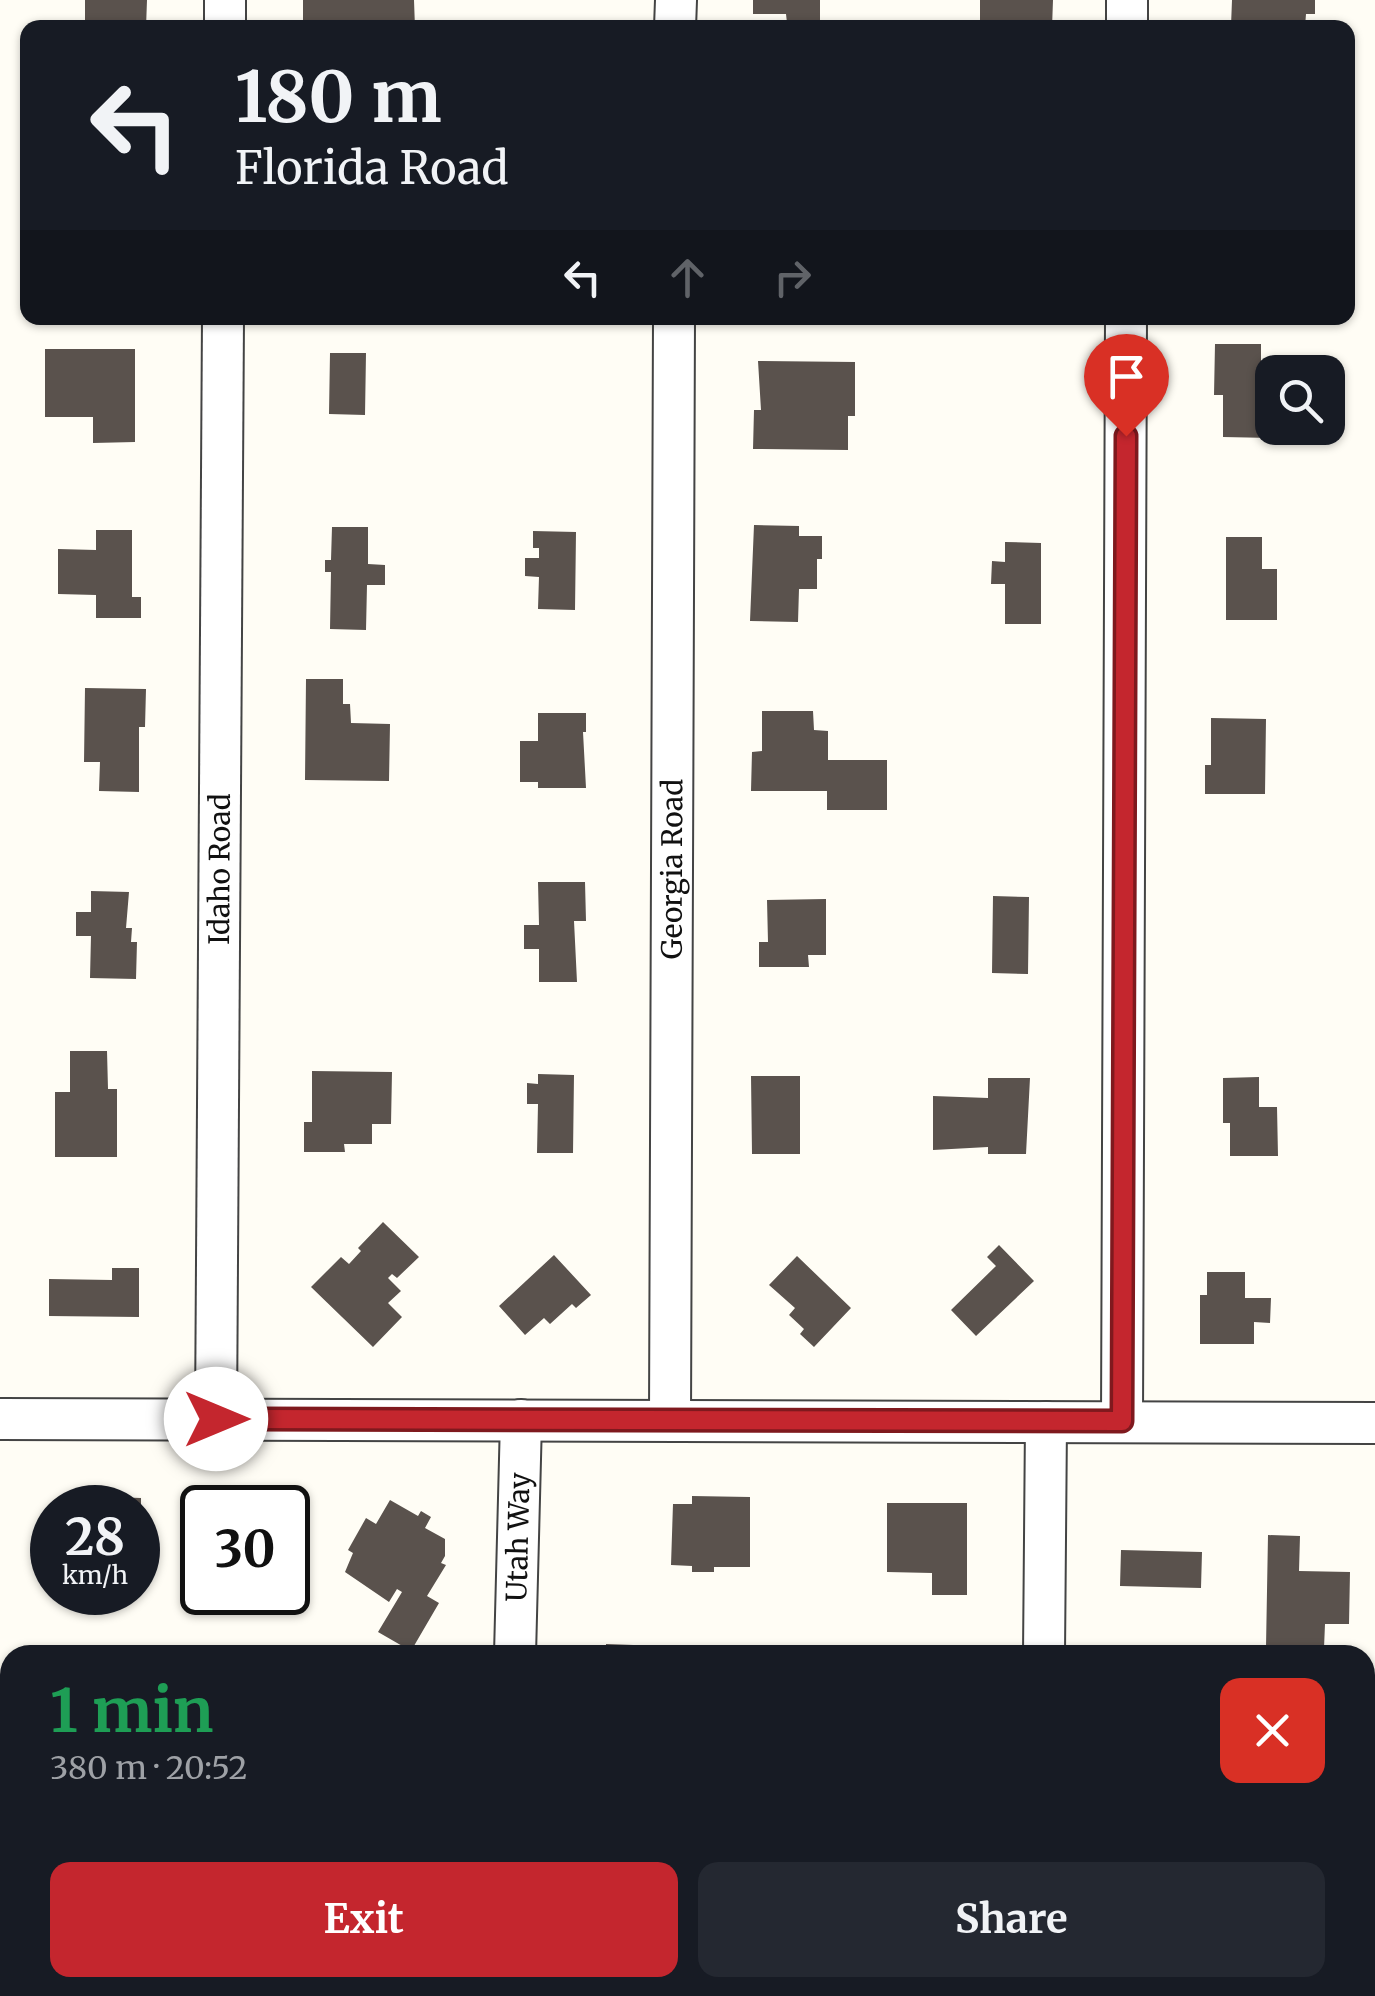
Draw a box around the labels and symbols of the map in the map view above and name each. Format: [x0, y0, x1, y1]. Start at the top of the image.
pin [1084, 334, 1169, 437]
street label: Georgia Road [654, 779, 690, 959]
street label: Idaho Road [201, 793, 238, 945]
position arrow [164, 1367, 268, 1471]
street label: Utah Way [498, 1471, 538, 1602]
speed limit sign: 30 [180, 1485, 310, 1615]

